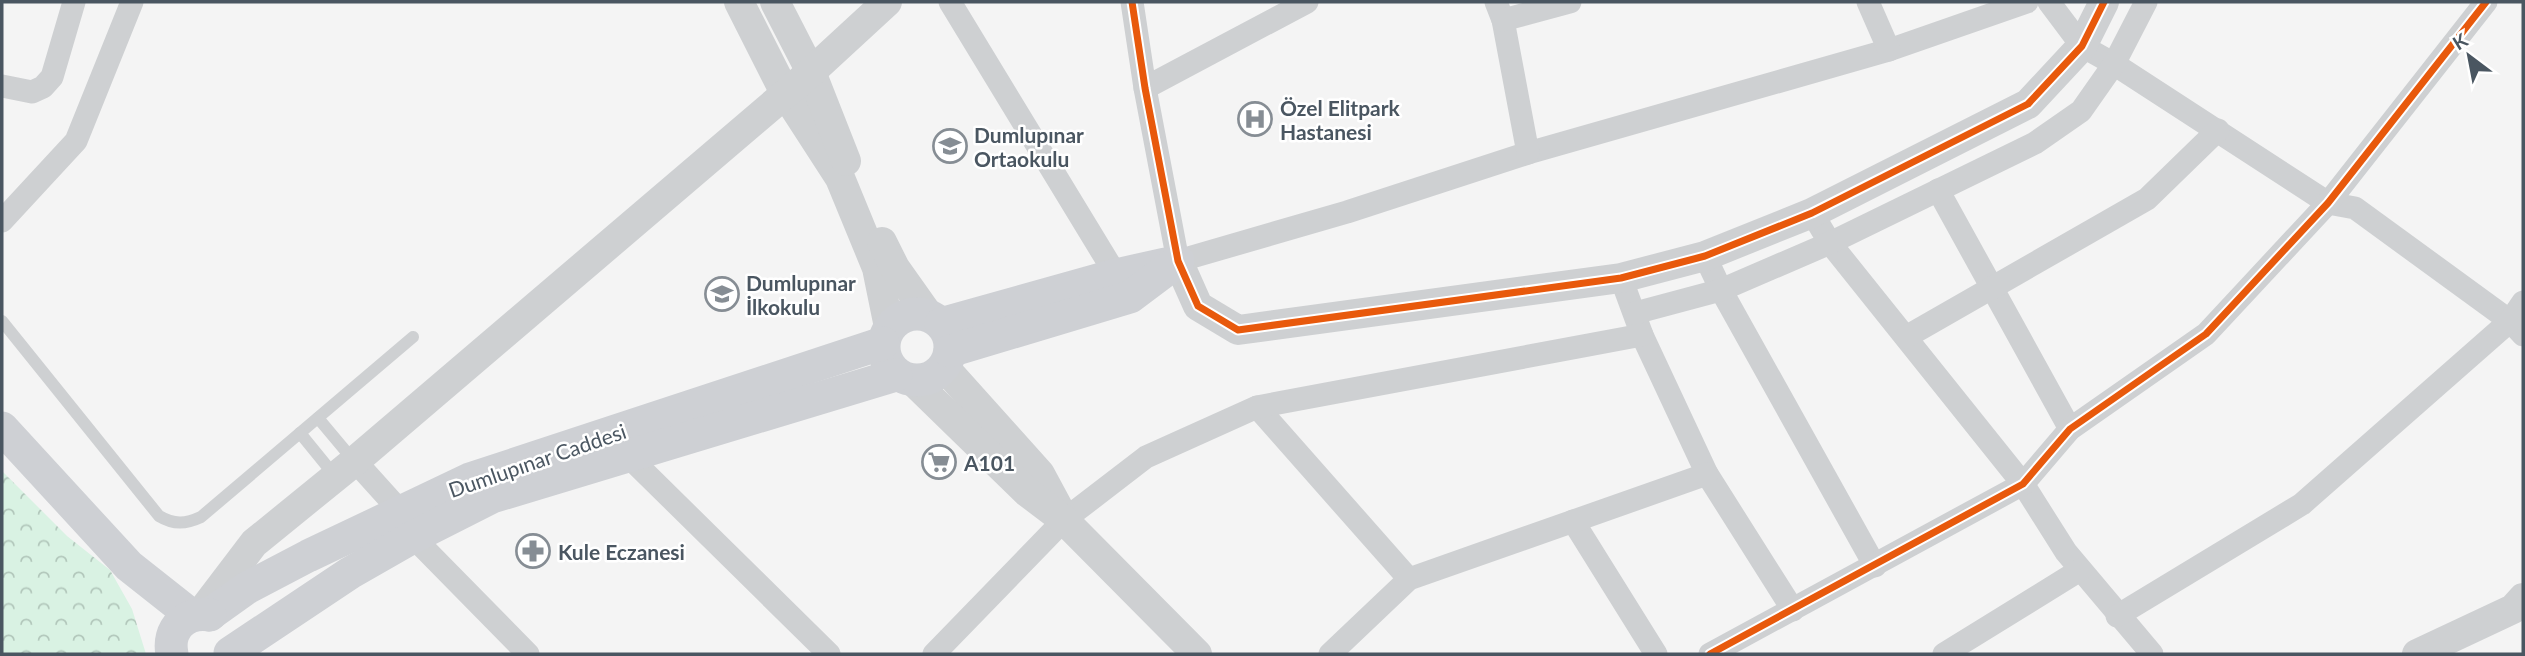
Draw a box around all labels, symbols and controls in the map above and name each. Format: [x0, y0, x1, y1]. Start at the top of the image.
north arrow [2434, 21, 2504, 91]
text: K [2448, 27, 2472, 54]
place label: Özel Elitpark Hastanesi [1280, 95, 1401, 144]
hospital icon: Özel Elitpark Hastanesi [1236, 100, 1274, 138]
place label: Dumlupınar Ortaokulu [974, 122, 1084, 171]
school or university icon: Dumlupınar Ortaokulu [931, 127, 969, 165]
place label: Dumlupınar İlkokulu [746, 270, 856, 319]
school or university icon: Dumlupınar İlkokulu [703, 275, 741, 313]
street label: Dumlupınar Caddesi [445, 418, 629, 502]
supermarket icon: A101 [920, 443, 958, 481]
place label: A101 [963, 450, 1015, 475]
pharmacy icon: Kule Eczanesi [514, 532, 552, 570]
place label: Kule Eczanesi [558, 539, 685, 564]

